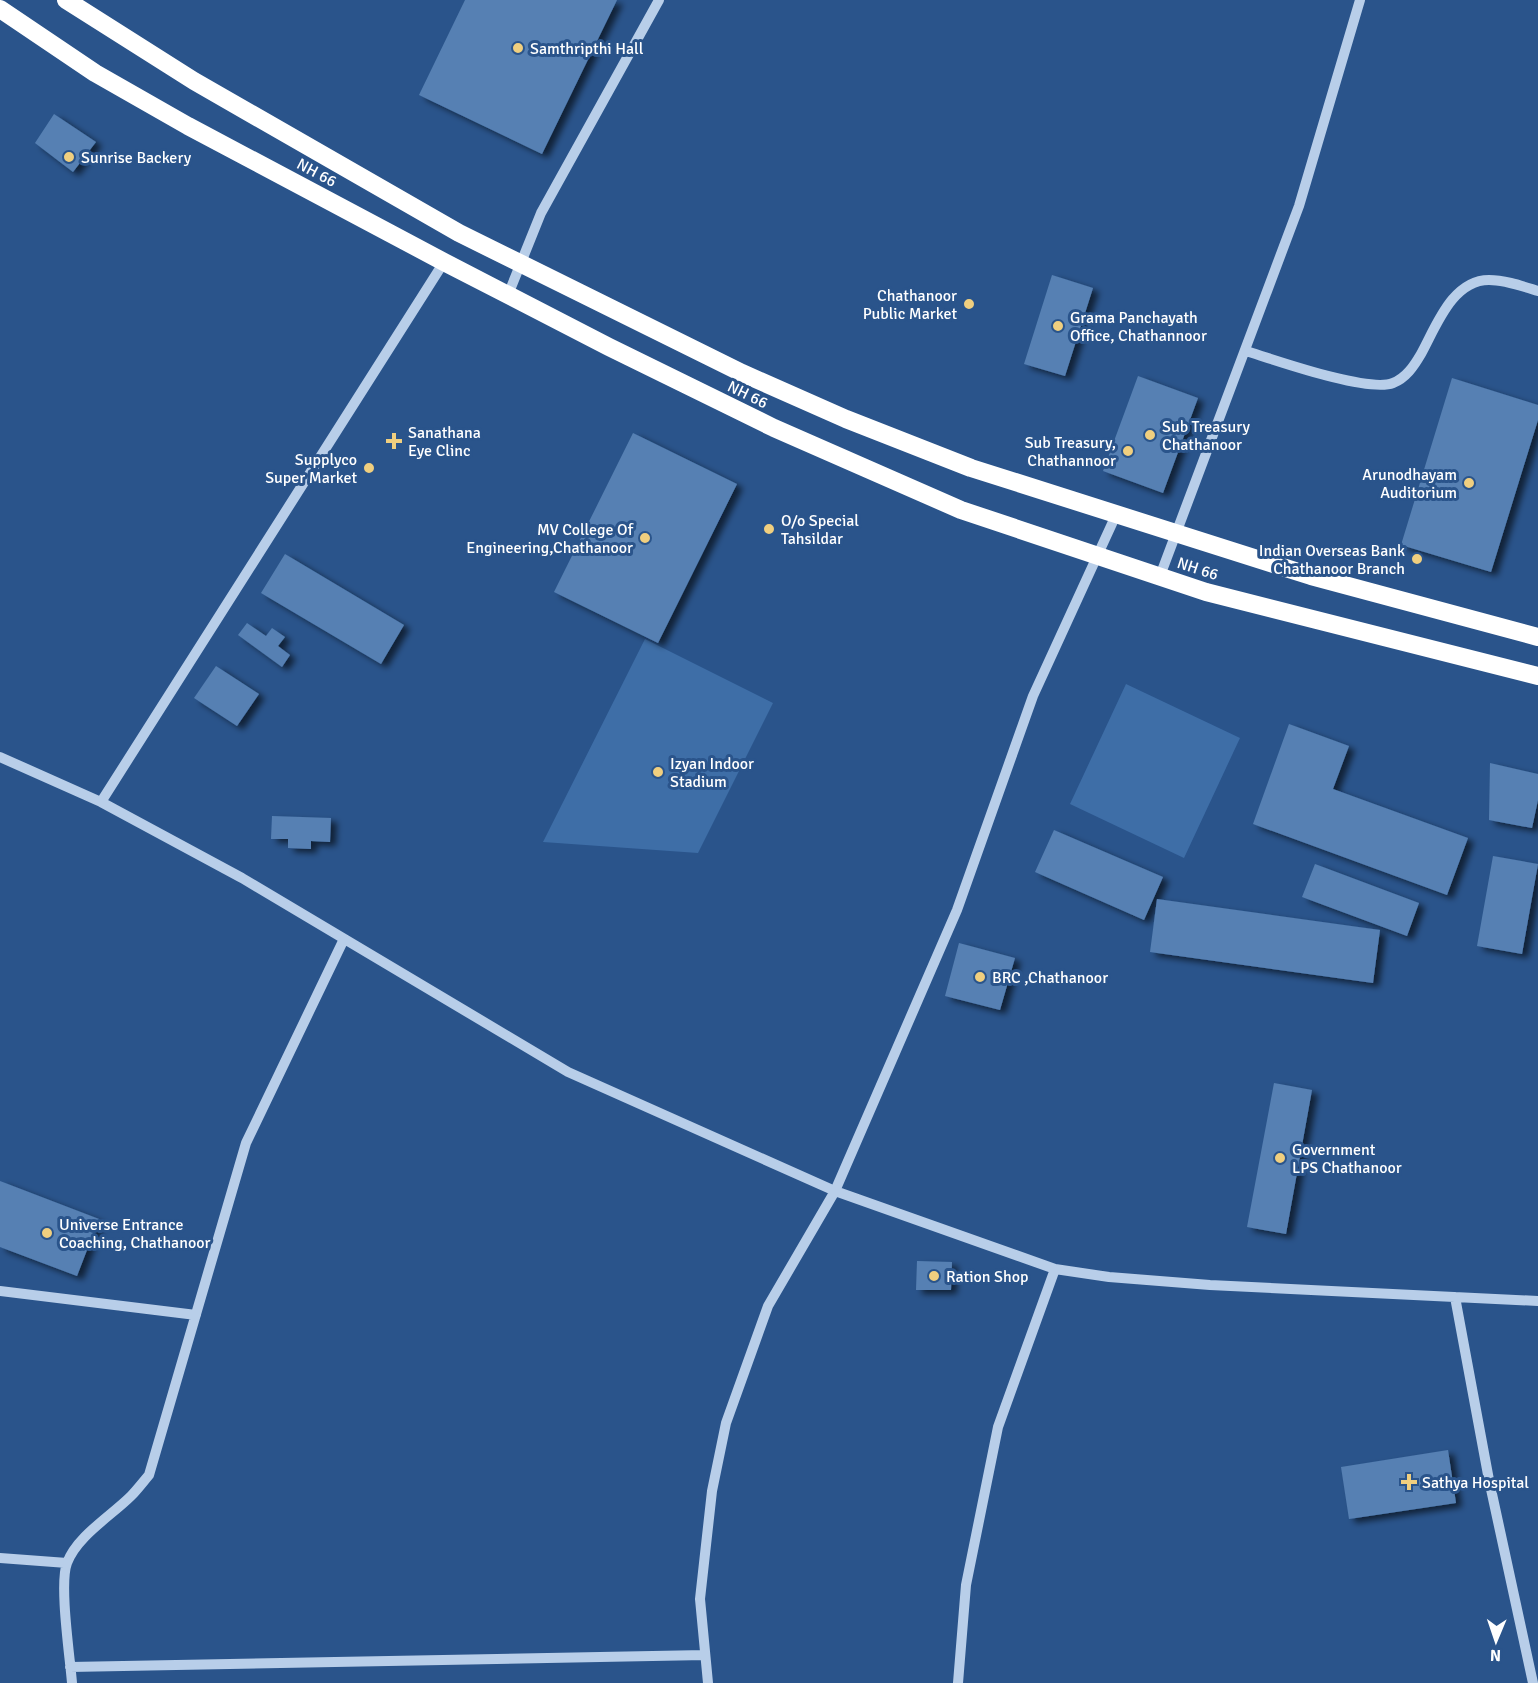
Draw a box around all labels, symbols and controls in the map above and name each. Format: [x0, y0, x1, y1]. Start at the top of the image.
place label: Samthripthi Hall [530, 39, 644, 59]
marker: Samthripthi Hall [511, 41, 525, 55]
place label: Sunrise Backery [81, 148, 192, 168]
marker: Sunrise Backery [62, 150, 76, 164]
street label: NH 66 [293, 154, 340, 192]
place label: Chathanoor Public Market [863, 286, 957, 324]
marker: Chathanoor Public Market [962, 297, 976, 311]
place label: Grama Panchayath Office, Chathannoor [1070, 308, 1207, 346]
marker: Grama Panchayath Office, Chathannoor [1051, 319, 1065, 333]
street label: NH 66 [724, 377, 771, 413]
place label: Sub Treasury Chathanoor [1162, 417, 1250, 455]
place label: Sanathana Eye Clinc [408, 423, 481, 461]
marker: Sub Treasury Chathanoor [1143, 428, 1157, 442]
marker: Sanathana Eye Clinc [385, 432, 403, 450]
place label: Sub Treasury, Chathannoor [1025, 433, 1116, 471]
marker: Sub Treasury, Chathannoor [1121, 444, 1135, 458]
place label: Supplyco Super Market [265, 450, 357, 488]
marker: Supplyco Super Market [362, 461, 376, 475]
place label: Arunodhayam Auditorium [1362, 465, 1457, 503]
marker: Arunodhayam Auditorium [1462, 476, 1476, 490]
place label: O/o Special Tahsildar [781, 511, 859, 549]
place label: MV College Of Engineering,Chathanoor [466, 520, 634, 558]
marker: O/o Special Tahsildar [762, 522, 776, 536]
marker: MV College Of Engineering,Chathanoor [638, 531, 652, 545]
place label: Indian Overseas Bank Chathanoor Branch [1259, 541, 1405, 579]
marker: Indian Overseas Bank Chathanoor Branch [1410, 552, 1424, 566]
street label: NH 66 [1174, 553, 1221, 585]
place label: Izyan Indoor Stadium [670, 754, 754, 792]
marker: Izyan Indoor Stadium [651, 765, 665, 779]
place label: BRC ,Chathanoor [992, 968, 1108, 988]
marker: BRC ,Chathanoor [973, 970, 987, 984]
place label: Government LPS Chathanoor [1292, 1140, 1402, 1178]
marker: Government LPS Chathanoor [1273, 1151, 1287, 1165]
place label: Universe Entrance Coaching, Chathanoor [59, 1215, 211, 1253]
marker: Universe Entrance Coaching, Chathanoor [40, 1226, 54, 1240]
place label: Ration Shop [946, 1267, 1028, 1287]
marker: Ration Shop [927, 1269, 941, 1283]
marker: Sathya Hospital [1400, 1473, 1418, 1491]
place label: Sathya Hospital [1422, 1473, 1529, 1493]
north arrow [1466, 1611, 1526, 1671]
text: N [1490, 1645, 1501, 1665]

